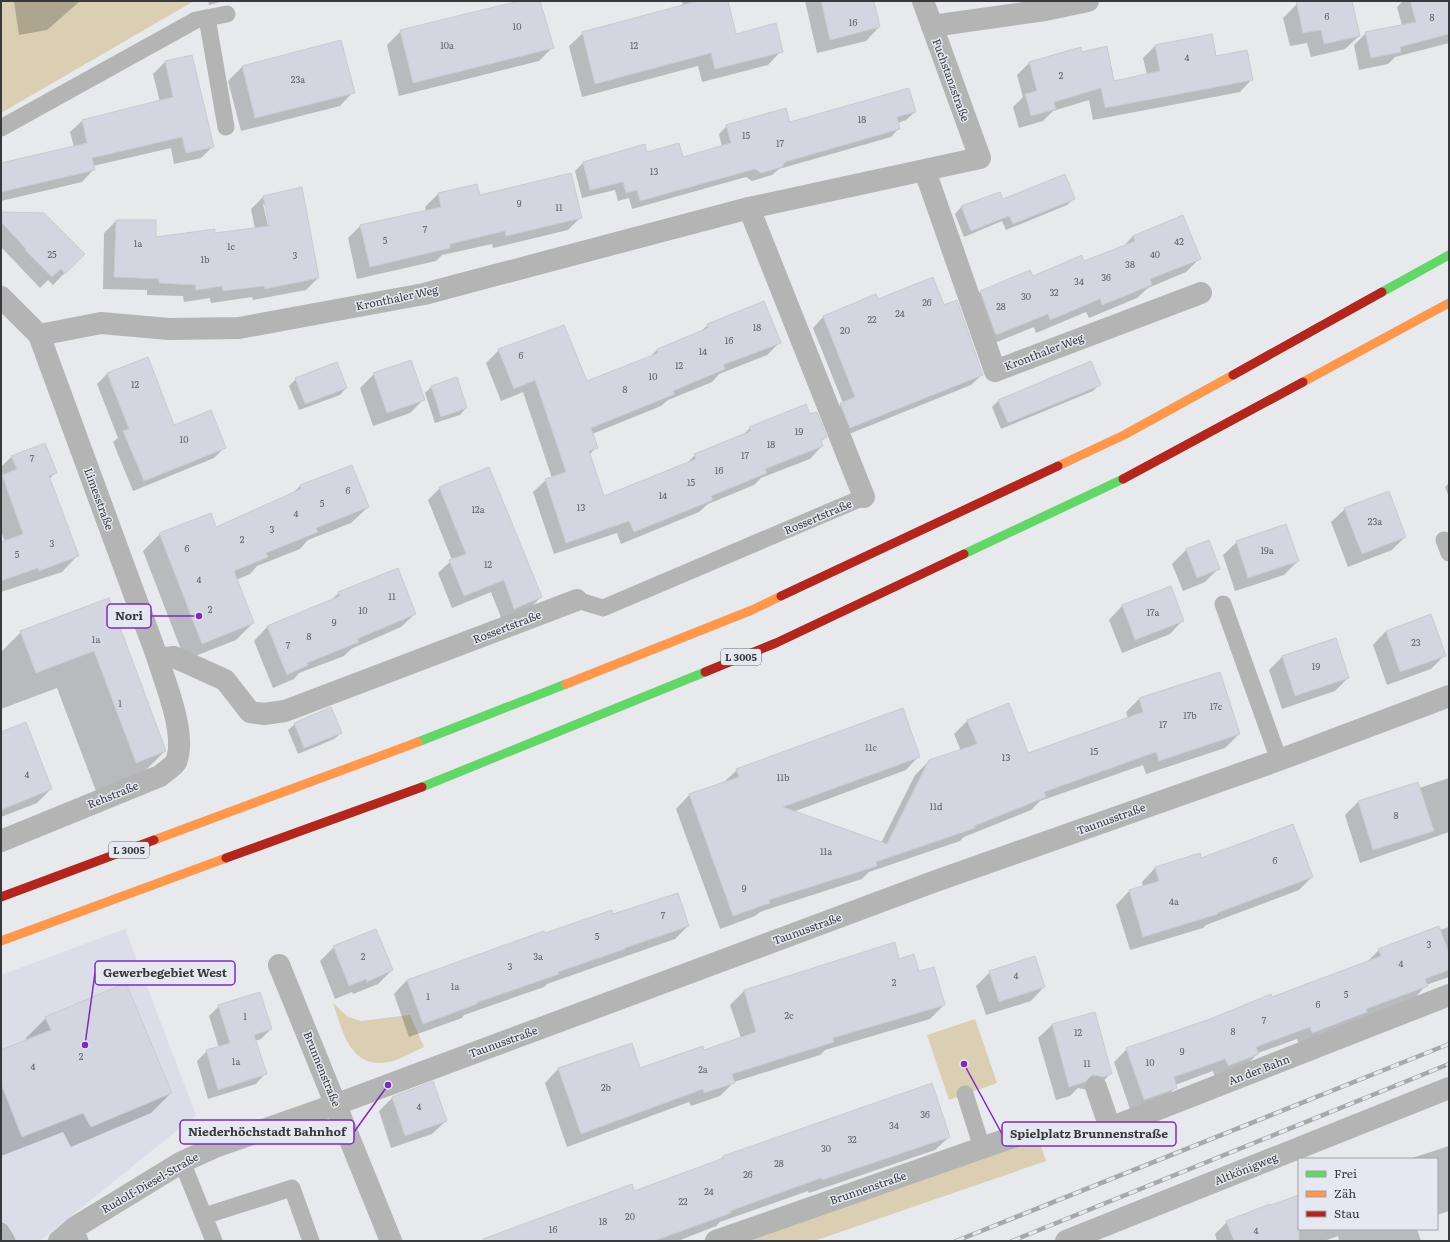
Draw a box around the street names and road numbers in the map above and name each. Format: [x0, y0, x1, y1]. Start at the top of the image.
street label: Fuchstanzstraße [930, 36, 974, 124]
street label: Kronthaler Weg [354, 280, 440, 314]
street label: Kronthaler Weg [1002, 328, 1086, 374]
street label: Limesstraße [81, 465, 119, 532]
street label: Rossertstraße [781, 494, 854, 538]
street label: Rossertstraße [470, 606, 544, 646]
road number: L 3005 [721, 649, 761, 665]
street label: Rehstraße [85, 776, 141, 812]
street label: Taunusstraße [1074, 798, 1148, 838]
road number: L 3005 [109, 842, 149, 858]
street label: Taunusstraße [770, 908, 844, 948]
street label: Taunusstraße [466, 1021, 540, 1061]
street label: Brunnenstraße [301, 1029, 345, 1109]
street label: An der Bahn [1226, 1050, 1292, 1088]
street label: Rudolf-Diesel-Straße [98, 1148, 201, 1216]
street label: Altkönigweg [1211, 1148, 1281, 1188]
street label: Brunnenstraße [827, 1166, 908, 1208]

